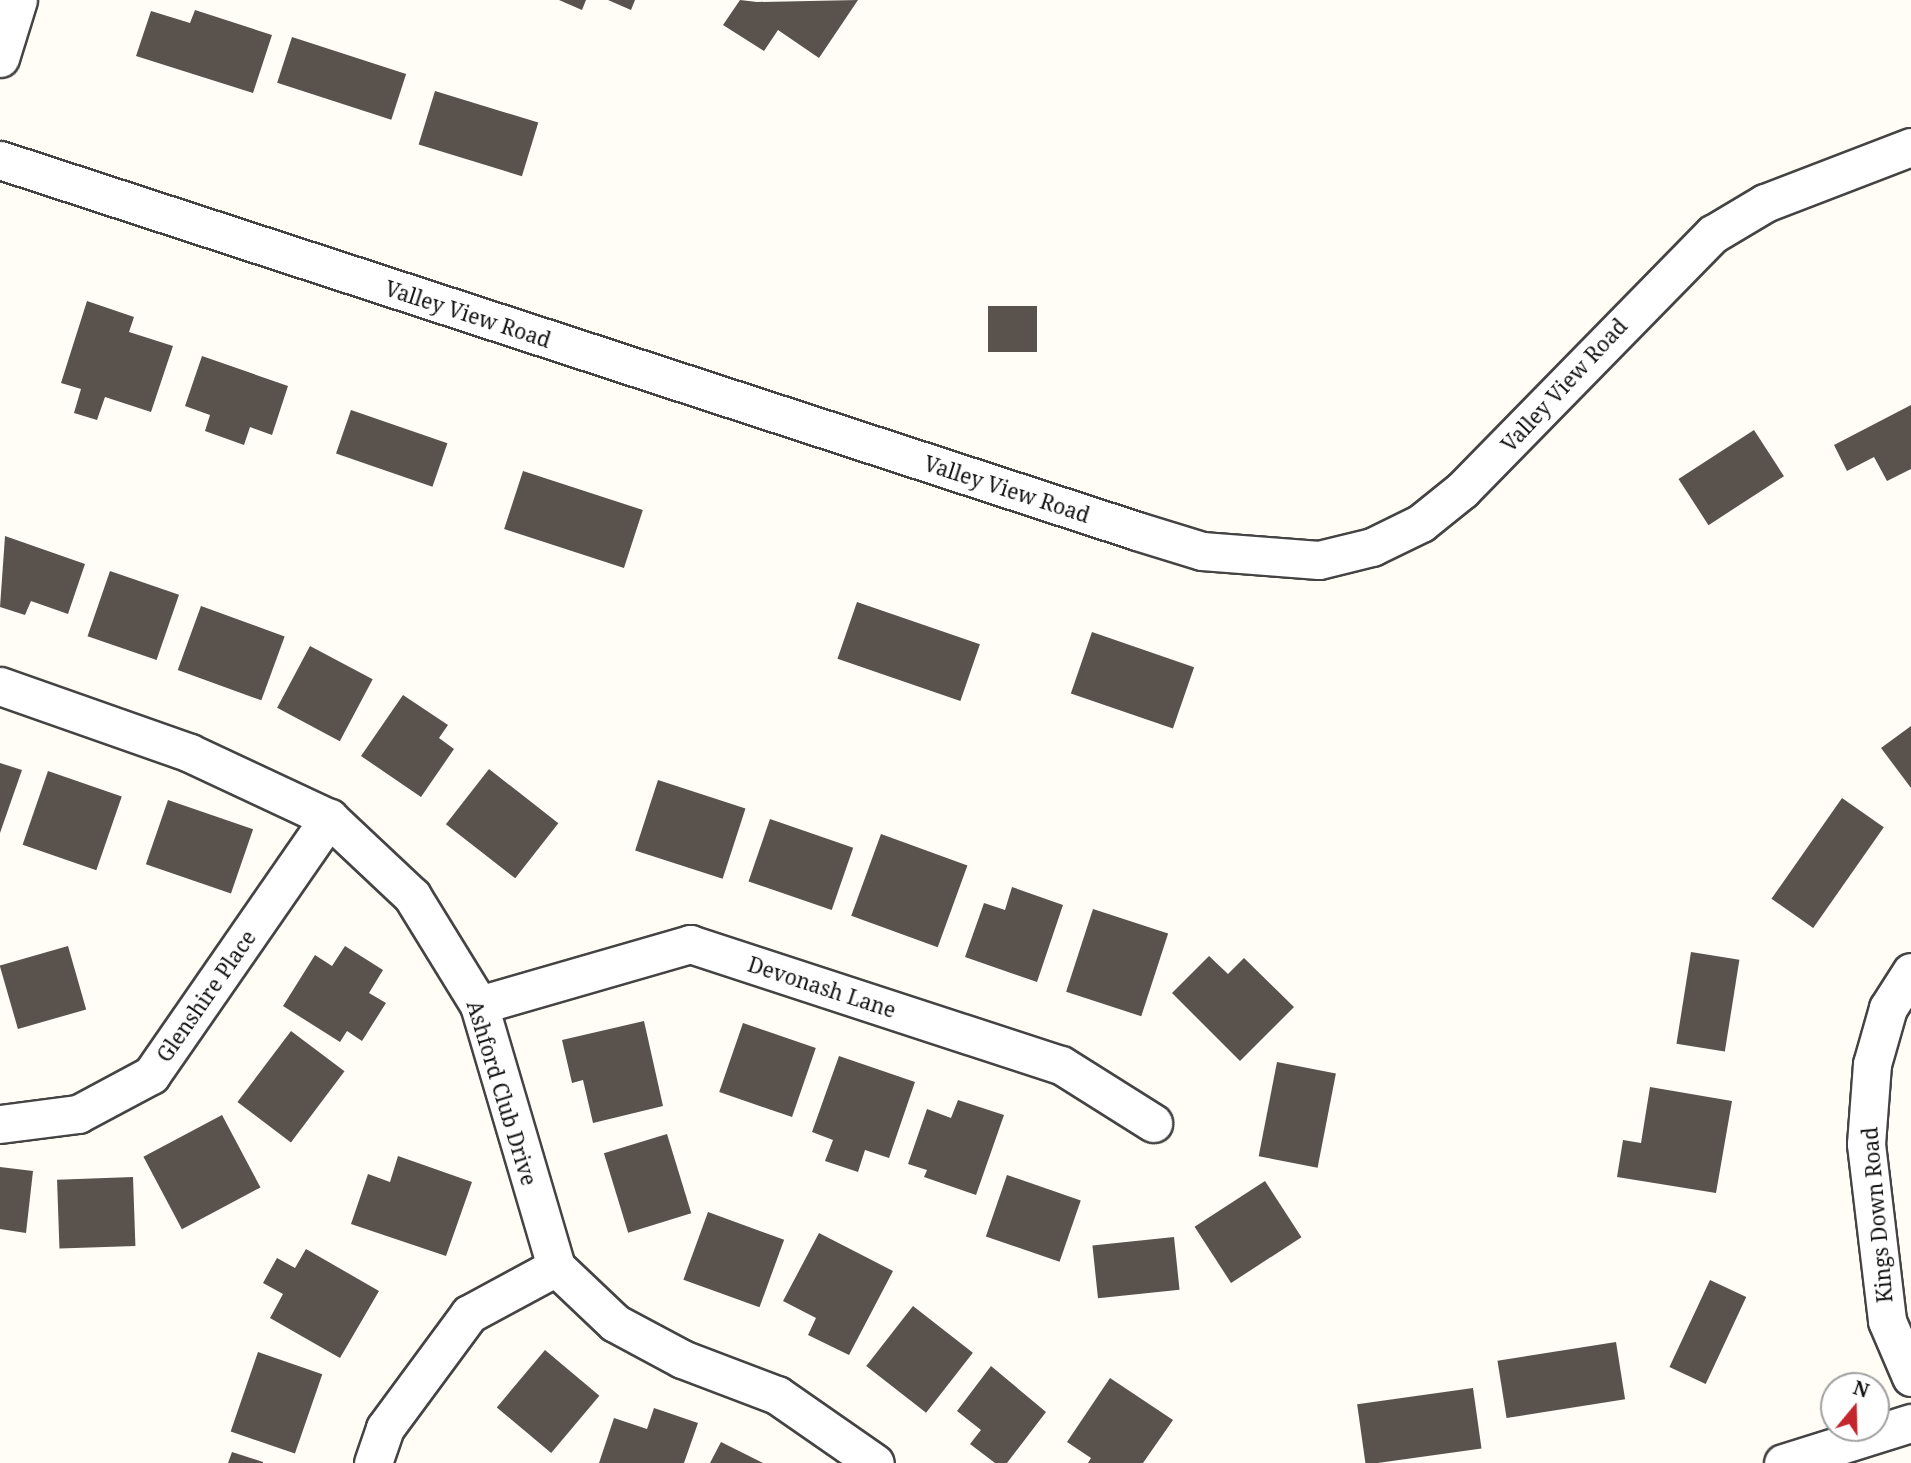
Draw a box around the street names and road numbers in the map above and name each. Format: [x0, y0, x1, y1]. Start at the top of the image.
street label: Valley View Road [382, 275, 554, 353]
street label: Valley View Road [1496, 313, 1632, 457]
street label: Valley View Road [921, 450, 1093, 528]
street label: Glenshire Place [151, 925, 261, 1067]
street label: Devonash Lane [745, 951, 899, 1023]
street label: Ashford Club Drive [462, 997, 542, 1189]
street label: Kings Down Road [1857, 1126, 1897, 1304]

